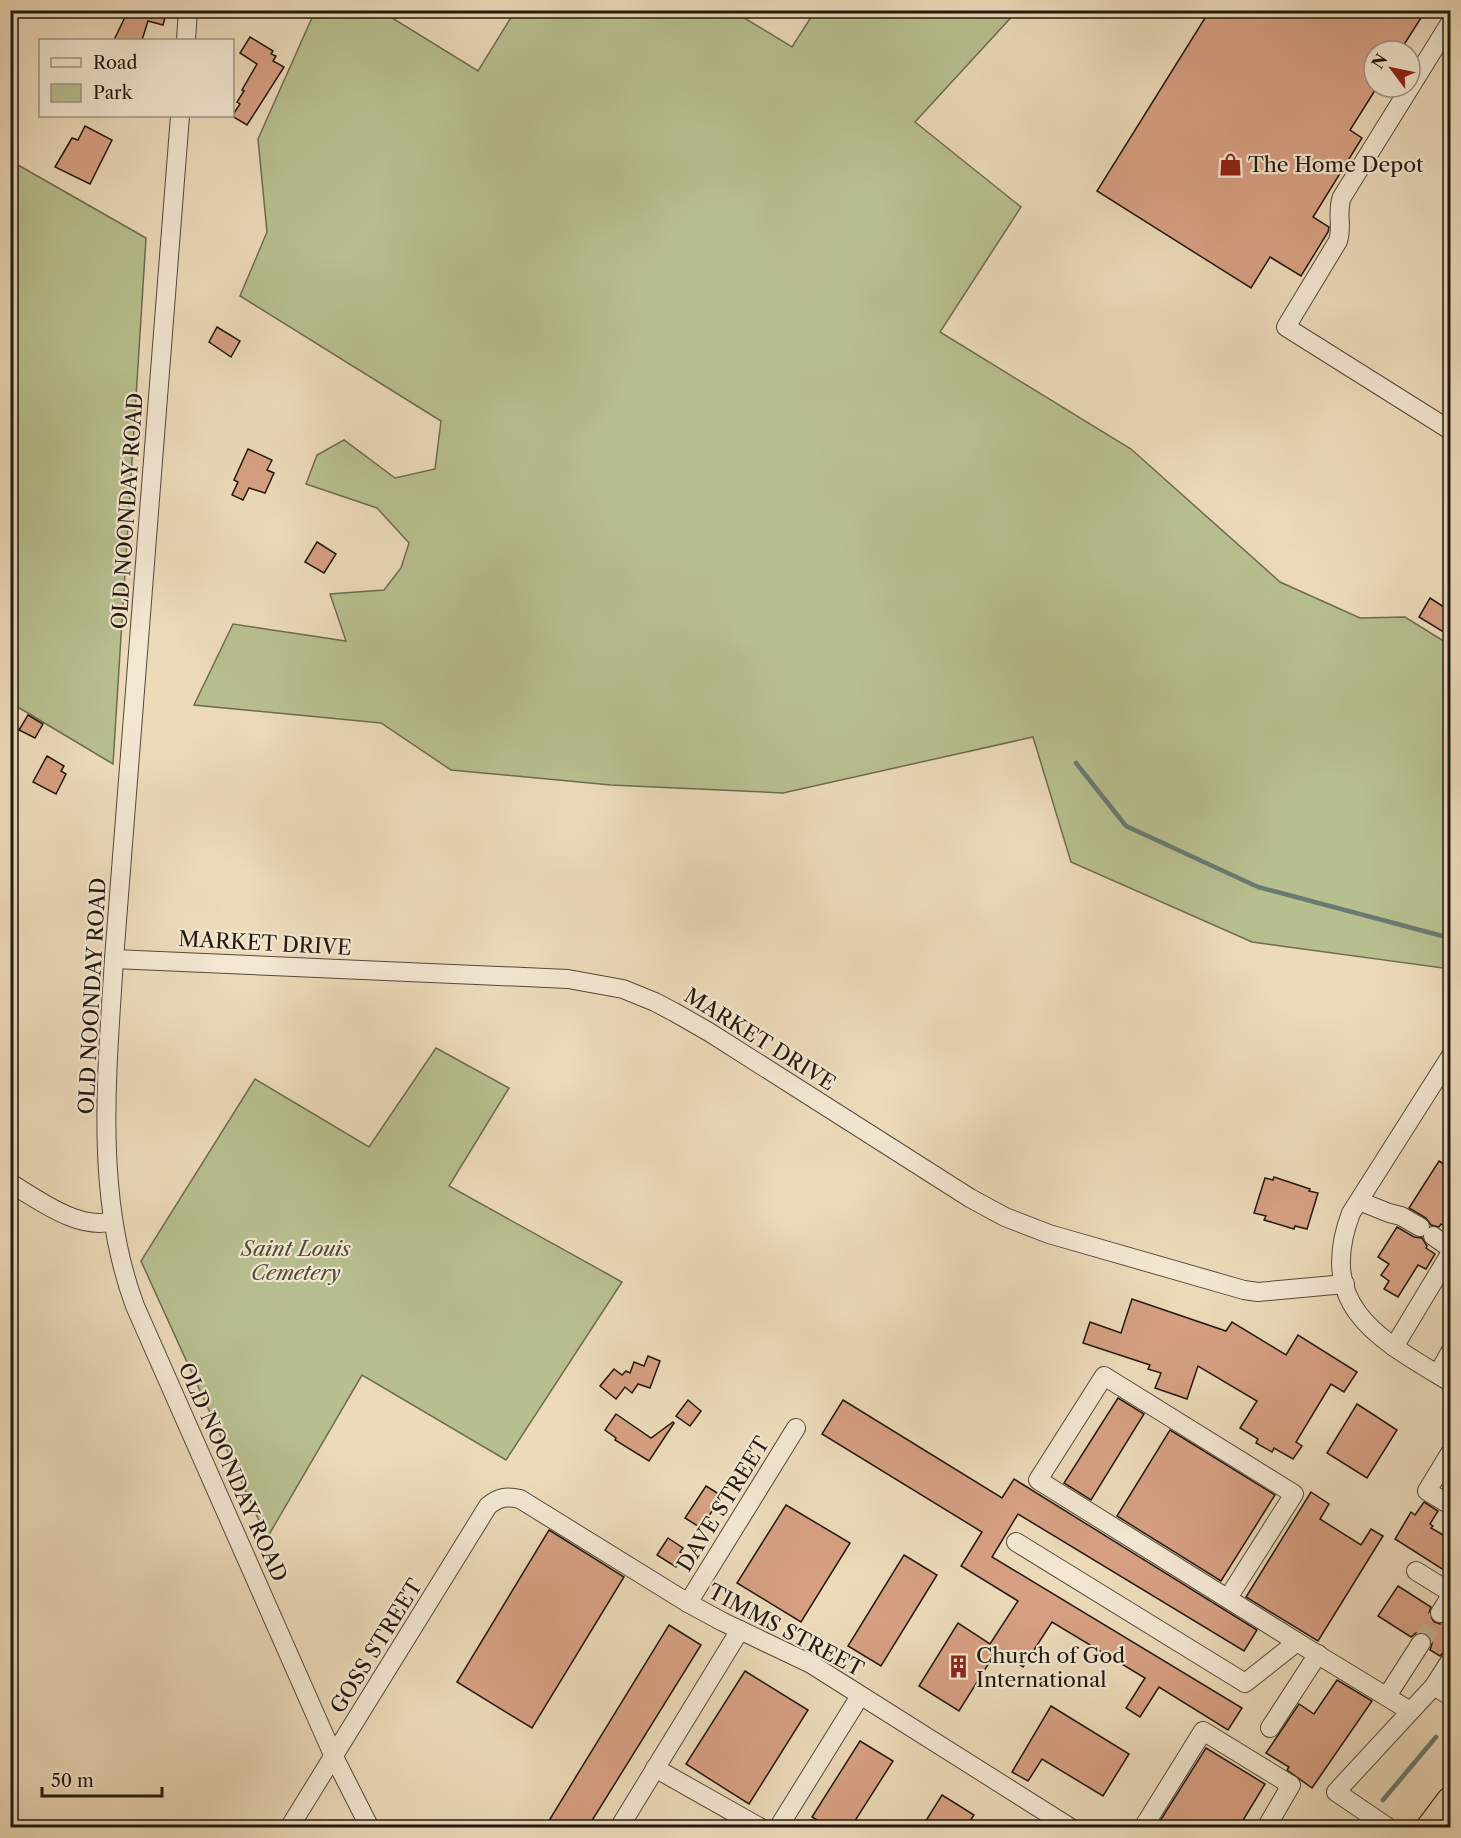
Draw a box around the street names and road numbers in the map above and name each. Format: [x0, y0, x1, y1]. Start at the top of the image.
street label: OLD NOONDAY ROAD [106, 392, 148, 630]
street label: OLD NOONDAY ROAD [73, 877, 111, 1115]
street label: MARKET DRIVE [178, 926, 352, 960]
street label: MARKET DRIVE [680, 982, 840, 1096]
street label: OLD NOONDAY ROAD [173, 1359, 293, 1585]
street label: DAVE STREET [672, 1432, 774, 1576]
street label: GOSS STREET [325, 1574, 427, 1718]
street label: TIMMS STREET [704, 1578, 868, 1682]

